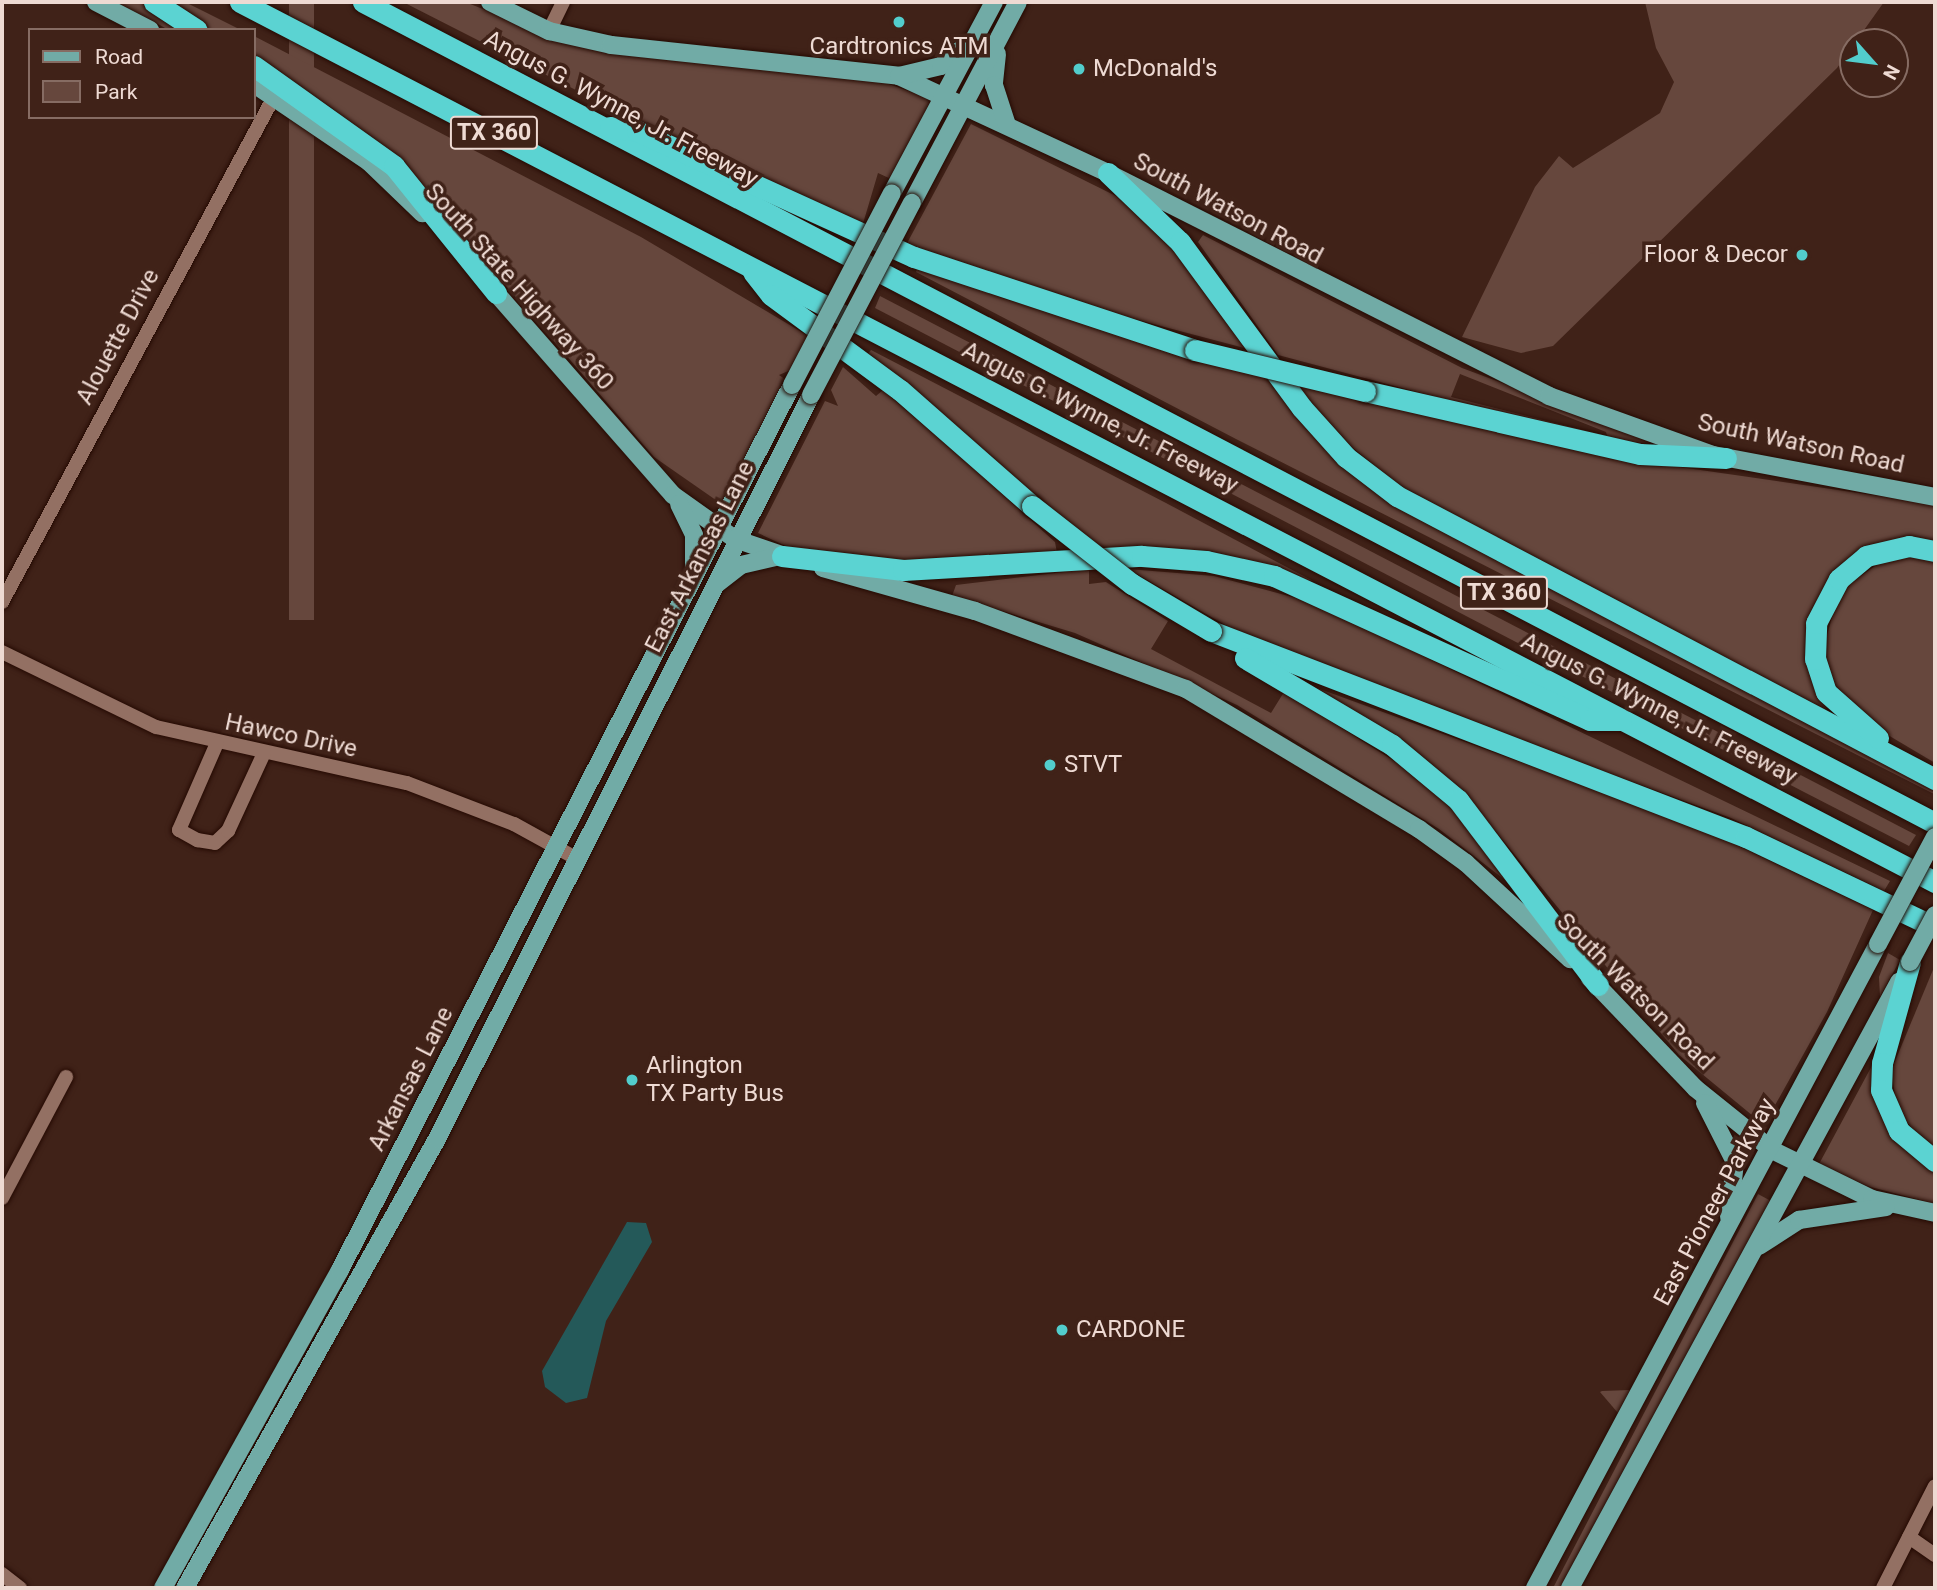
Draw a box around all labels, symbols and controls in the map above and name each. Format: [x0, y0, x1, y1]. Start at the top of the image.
marker: Cardtronics ATM [891, 14, 907, 30]
street label: Angus G. Wynne, Jr. Freeway [479, 24, 763, 194]
legend [28, 28, 256, 119]
north arrow [1839, 28, 1909, 98]
place label: Cardtronics ATM [810, 33, 988, 61]
text: Road [95, 45, 143, 69]
place label: McDonald's [1093, 55, 1217, 83]
marker: McDonald's [1071, 61, 1087, 77]
text: N [1878, 61, 1905, 83]
text: Park [95, 80, 137, 104]
road number: TX 360 [448, 114, 540, 152]
street label: South Watson Road [1128, 147, 1328, 271]
street label: South State Highway 360 [419, 178, 619, 396]
place label: Floor & Decor [1644, 241, 1788, 269]
marker: Floor & Decor [1794, 247, 1810, 263]
street label: Alouette Drive [70, 264, 166, 410]
street label: Angus G. Wynne, Jr. Freeway [957, 336, 1243, 500]
street label: South Watson Road [1695, 408, 1907, 480]
street label: East Arkansas Lane [639, 457, 761, 657]
road number: TX 360 [1458, 573, 1550, 612]
street label: Angus G. Wynne, Jr. Freeway [1516, 627, 1802, 791]
street label: Hawco Drive [222, 708, 360, 764]
place label: STVT [1064, 751, 1122, 779]
marker: STVT [1042, 757, 1058, 773]
street label: South Watson Road [1550, 907, 1720, 1077]
street label: Arkansas Lane [362, 1002, 460, 1156]
place label: Arlington TX Party Bus [646, 1052, 784, 1108]
marker: Arlington TX Party Bus [624, 1072, 640, 1088]
street label: East Pioneer Parkway [1648, 1093, 1782, 1311]
place label: CARDONE [1076, 1316, 1185, 1344]
marker: CARDONE [1054, 1322, 1070, 1338]

